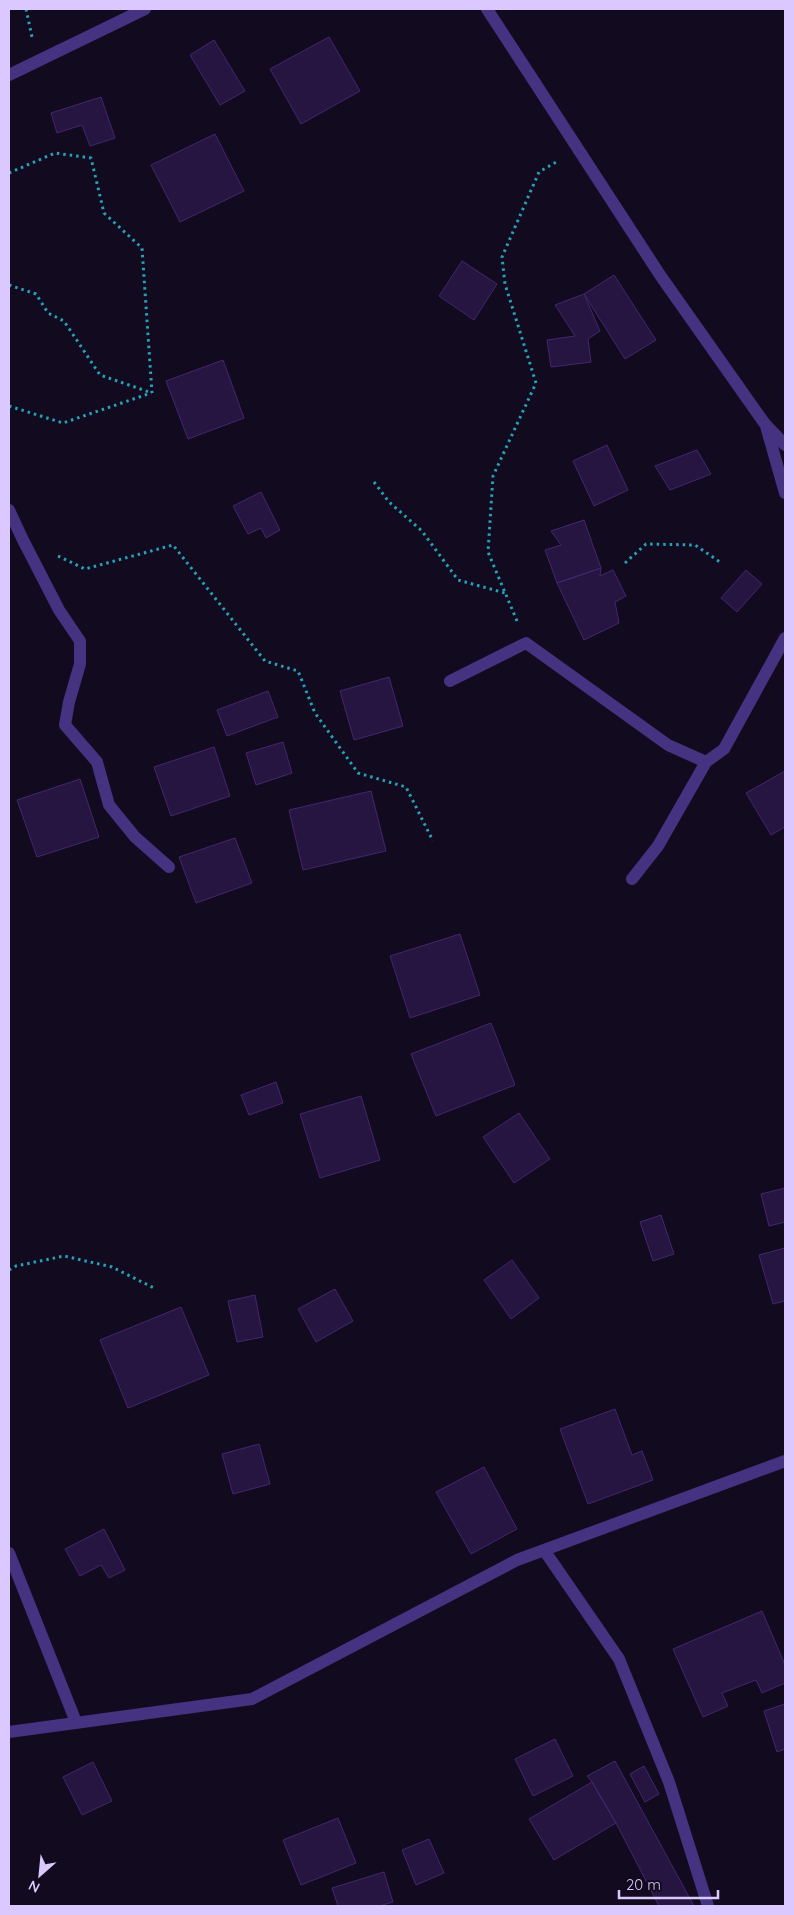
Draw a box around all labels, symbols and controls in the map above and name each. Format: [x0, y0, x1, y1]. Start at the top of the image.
north arrow [15, 1850, 65, 1900]
scale bar [619, 1868, 718, 1900]
text: 20 m [626, 1875, 661, 1894]
text: N [25, 1876, 43, 1897]

